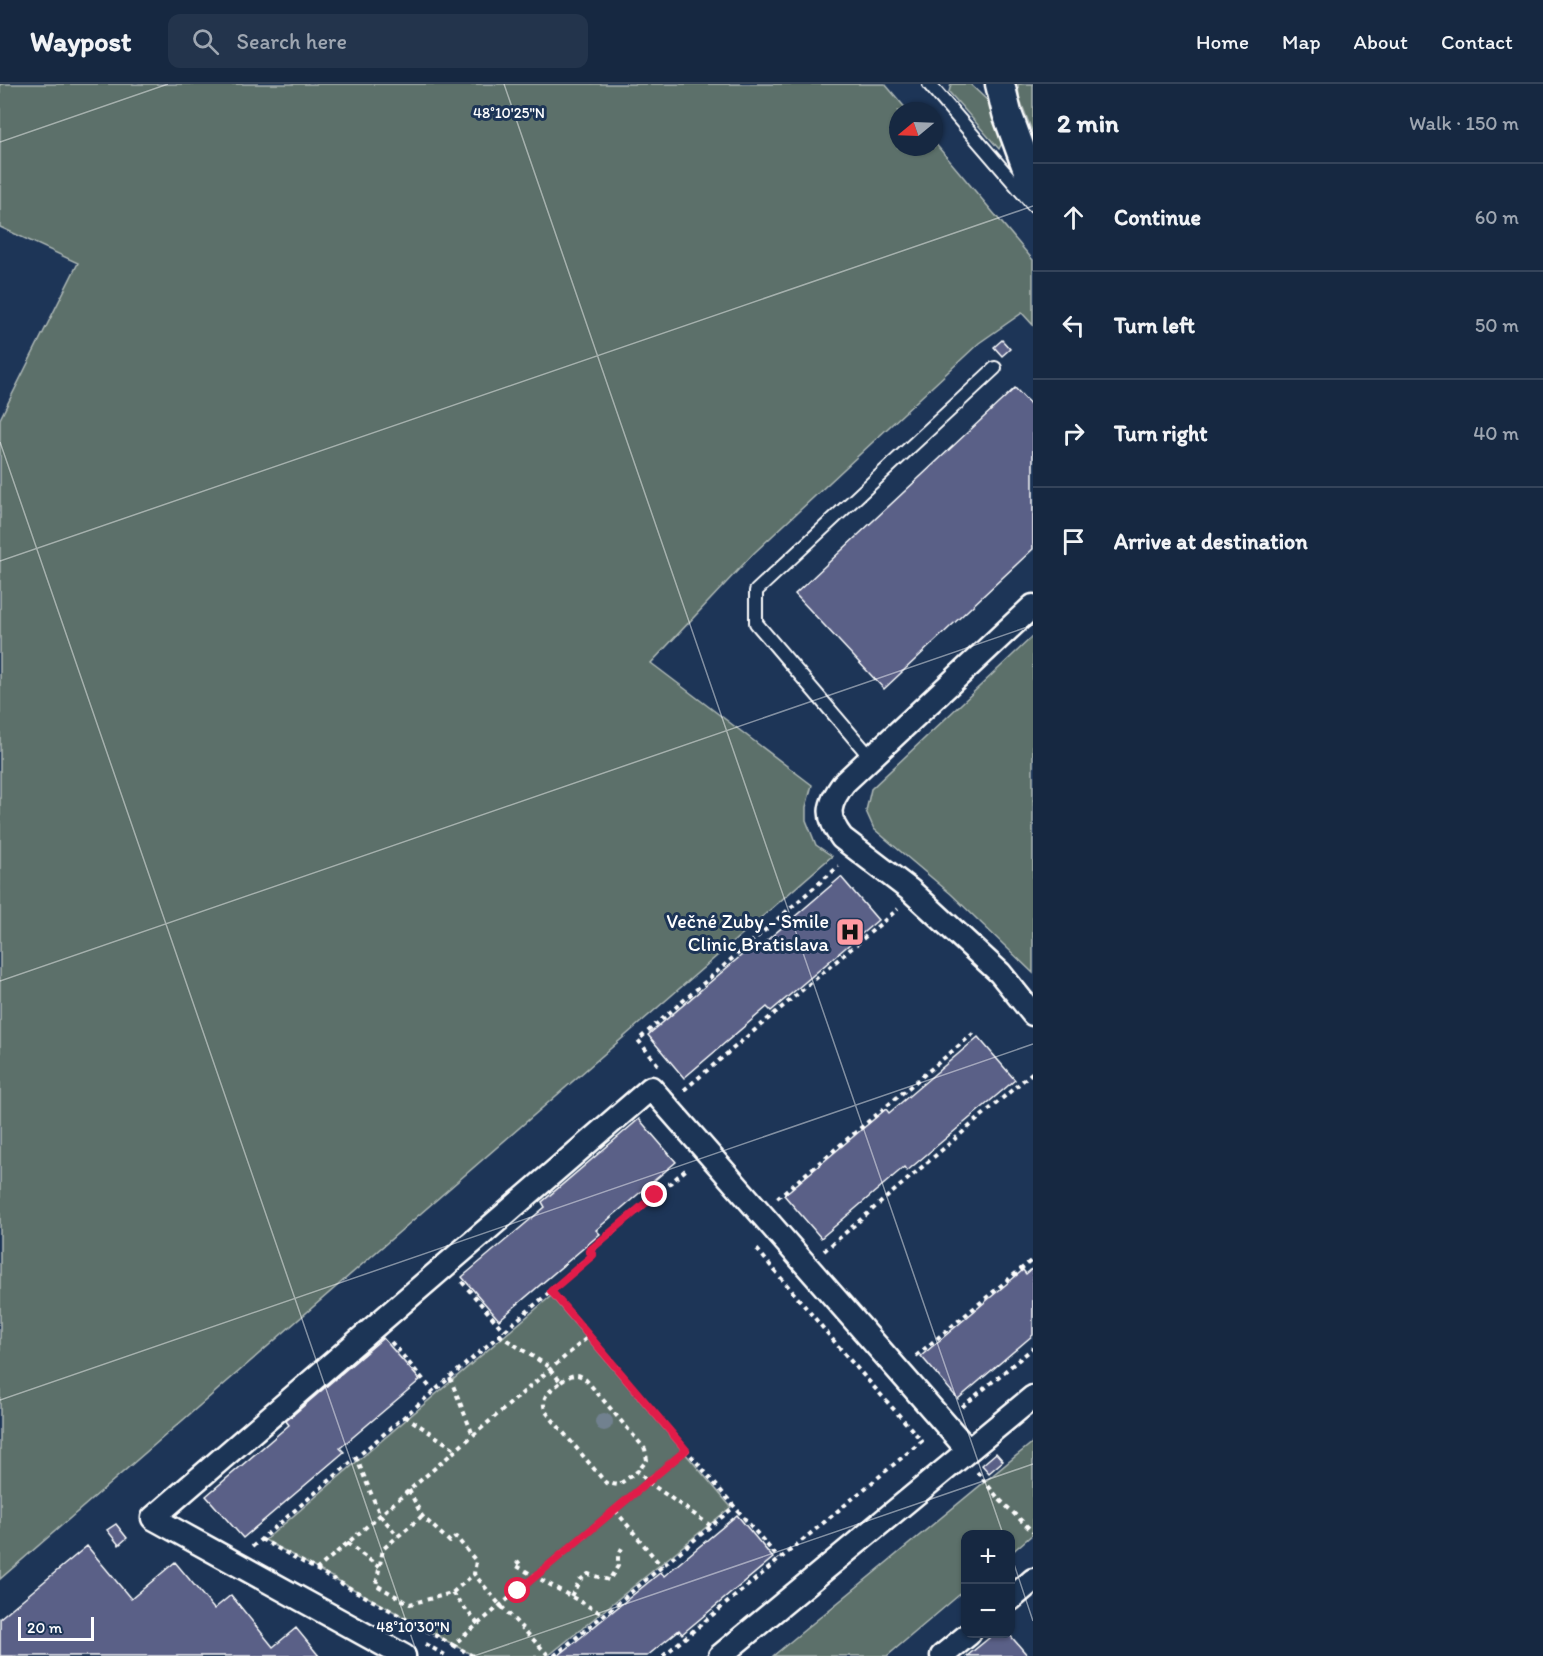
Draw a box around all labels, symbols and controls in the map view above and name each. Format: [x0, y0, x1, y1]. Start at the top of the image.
search box [168, 14, 588, 68]
text: Waypost [30, 24, 132, 58]
icon: search [189, 25, 222, 58]
text: Search here [237, 28, 347, 55]
text: Home [1196, 29, 1249, 54]
text: Map [1282, 29, 1321, 54]
text: About [1354, 29, 1408, 54]
text: Contact [1441, 29, 1513, 54]
north arrow [889, 102, 943, 156]
text: 48°10'25"N [473, 104, 545, 122]
text: 2 min [1057, 107, 1119, 139]
text: Walk · 150 m [1409, 111, 1519, 135]
icon: ahead [1057, 201, 1090, 234]
text: Continue [1114, 204, 1201, 231]
text: 60 m [1475, 205, 1519, 229]
icon: left [1057, 309, 1090, 342]
text: Turn left [1114, 312, 1195, 339]
text: 50 m [1475, 313, 1519, 337]
icon: right [1057, 417, 1090, 450]
text: Turn right [1114, 420, 1208, 447]
text: 40 m [1473, 421, 1519, 445]
icon: arrive [1057, 525, 1090, 558]
text: Arrive at destination [1114, 528, 1308, 555]
place label: Večné Zuby - Smile Clinic Bratislava [666, 909, 830, 956]
hospital icon: Večné Zuby - Smile Clinic Bratislava [834, 916, 866, 948]
route end [641, 1181, 667, 1207]
map controls [961, 1530, 1015, 1638]
button: + [961, 1530, 1015, 1584]
route start [504, 1577, 530, 1603]
button: − [961, 1584, 1015, 1638]
scale bar [18, 1614, 94, 1642]
text: 20 m [27, 1618, 62, 1637]
text: 48°10'30"N [376, 1618, 450, 1636]

